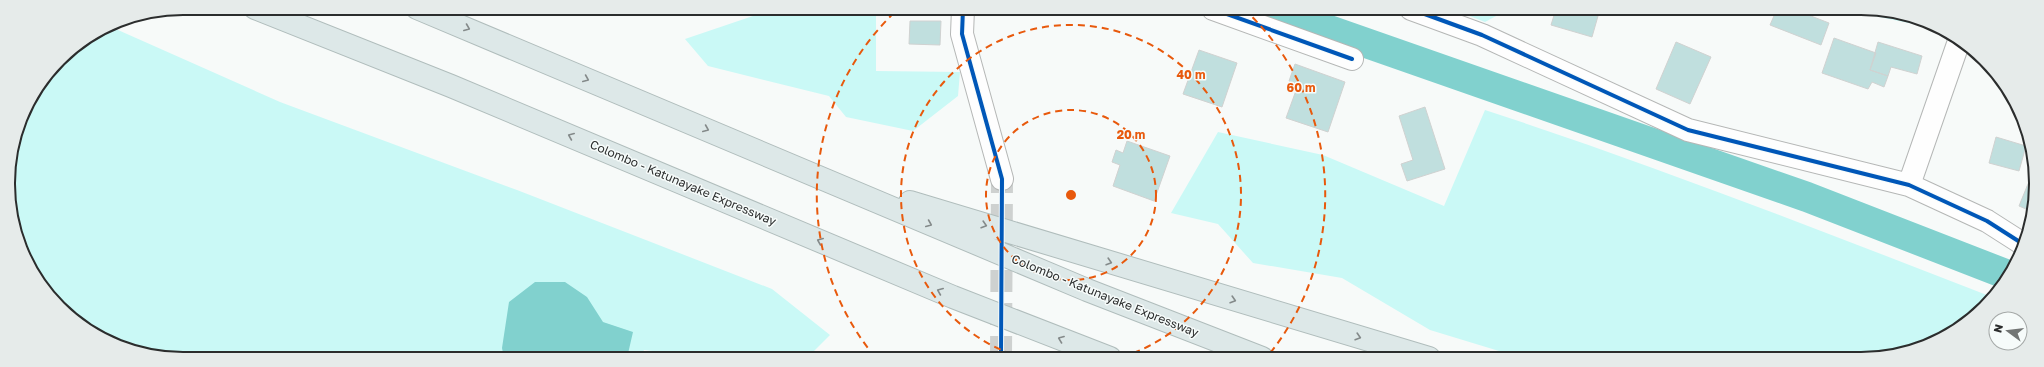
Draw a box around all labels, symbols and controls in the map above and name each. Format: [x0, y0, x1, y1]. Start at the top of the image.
one-way arrow [462, 23, 470, 31]
text: 40 m [1177, 67, 1205, 82]
one-way arrow [583, 74, 590, 82]
text: 60 m [1287, 80, 1315, 95]
one-way arrow [702, 125, 709, 133]
text: 20 m [1117, 127, 1145, 142]
one-way arrow [568, 133, 575, 141]
street label: Colombo - Katunayake Expressway [588, 136, 779, 229]
centre of rings [1064, 188, 1078, 202]
one-way arrow [925, 219, 932, 227]
one-way arrow [981, 220, 988, 229]
one-way arrow [817, 238, 825, 246]
street label: Colombo - Katunayake Expressway [1009, 251, 1201, 340]
one-way arrow [1105, 257, 1112, 266]
one-way arrow [937, 288, 944, 296]
one-way arrow [1230, 295, 1237, 303]
north arrow [1988, 311, 2028, 351]
text: N [1990, 323, 2005, 334]
one-way arrow [1354, 332, 1361, 341]
one-way arrow [1057, 336, 1065, 344]

